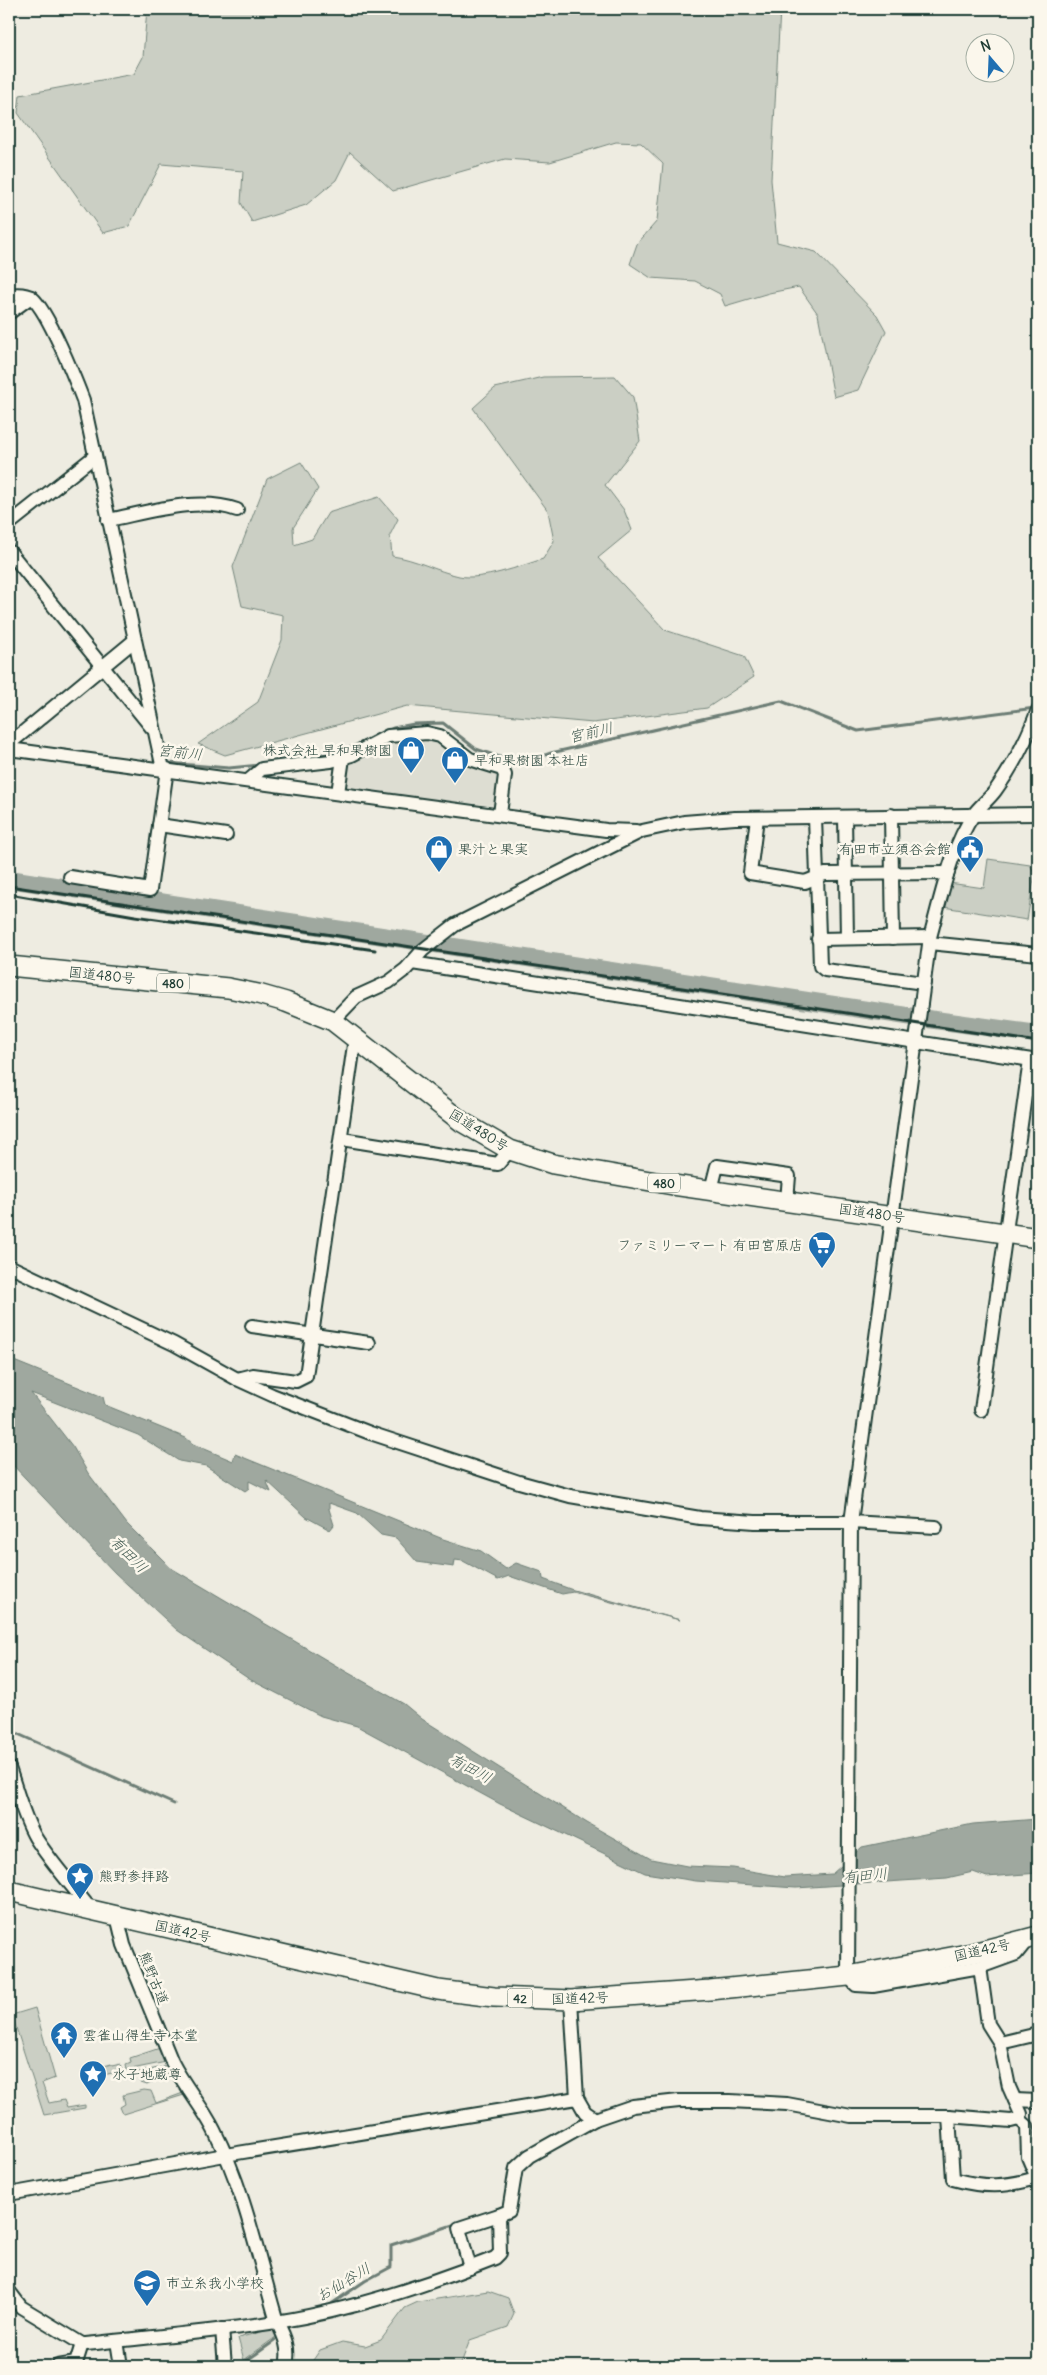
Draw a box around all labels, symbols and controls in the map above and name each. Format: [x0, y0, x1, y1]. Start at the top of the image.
north arrow [964, 32, 1014, 82]
text: N [978, 36, 993, 56]
water label: 宮前川 [567, 718, 615, 746]
shop icon: 株式会社 早和果樹園 [396, 735, 426, 774]
water label: 宮前川 [157, 740, 203, 764]
place label: 株式会社 早和果樹園 [263, 741, 392, 759]
shop icon: 早和果樹園 本社店 [440, 745, 470, 784]
place label: 早和果樹園 本社店 [474, 751, 589, 769]
shop icon: 果汁と果実 [424, 834, 454, 873]
public building icon: 有田市立須谷会館 [955, 834, 985, 873]
place label: 果汁と果実 [458, 840, 528, 858]
place label: 有田市立須谷会館 [839, 840, 951, 858]
street label: 国道480号 [68, 963, 136, 987]
road number: 480 [157, 974, 189, 992]
street label: 国道480号 [446, 1105, 512, 1155]
road number: 480 [648, 1174, 680, 1192]
street label: 国道480号 [837, 1199, 907, 1227]
supermarket icon: ファミリーマート 有田宮原店 [807, 1230, 837, 1269]
place label: ファミリーマート 有田宮原店 [617, 1236, 803, 1254]
water label: 有田川 [106, 1531, 152, 1577]
water label: 有田川 [447, 1749, 495, 1787]
place icon: 熊野参拝路 [65, 1861, 95, 1900]
water label: 有田川 [842, 1863, 888, 1887]
place label: 熊野参拝路 [99, 1867, 169, 1885]
street label: 国道42号 [153, 1916, 213, 1946]
street label: 国道42号 [952, 1935, 1012, 1965]
street label: 熊野古道 [135, 1949, 173, 2007]
street label: 国道42号 [551, 1988, 609, 2008]
road number: 42 [508, 1989, 532, 2008]
temple icon: 雲雀山得生寺 本堂 [49, 2020, 79, 2059]
place label: 雲雀山得生寺 本堂 [83, 2026, 198, 2044]
place icon: 水子地蔵尊 [78, 2059, 108, 2098]
place label: 水子地蔵尊 [112, 2065, 182, 2083]
water label: お仙谷川 [312, 2258, 374, 2306]
school or university icon: 市立糸我小学校 [132, 2268, 162, 2307]
place label: 市立糸我小学校 [166, 2274, 264, 2292]

